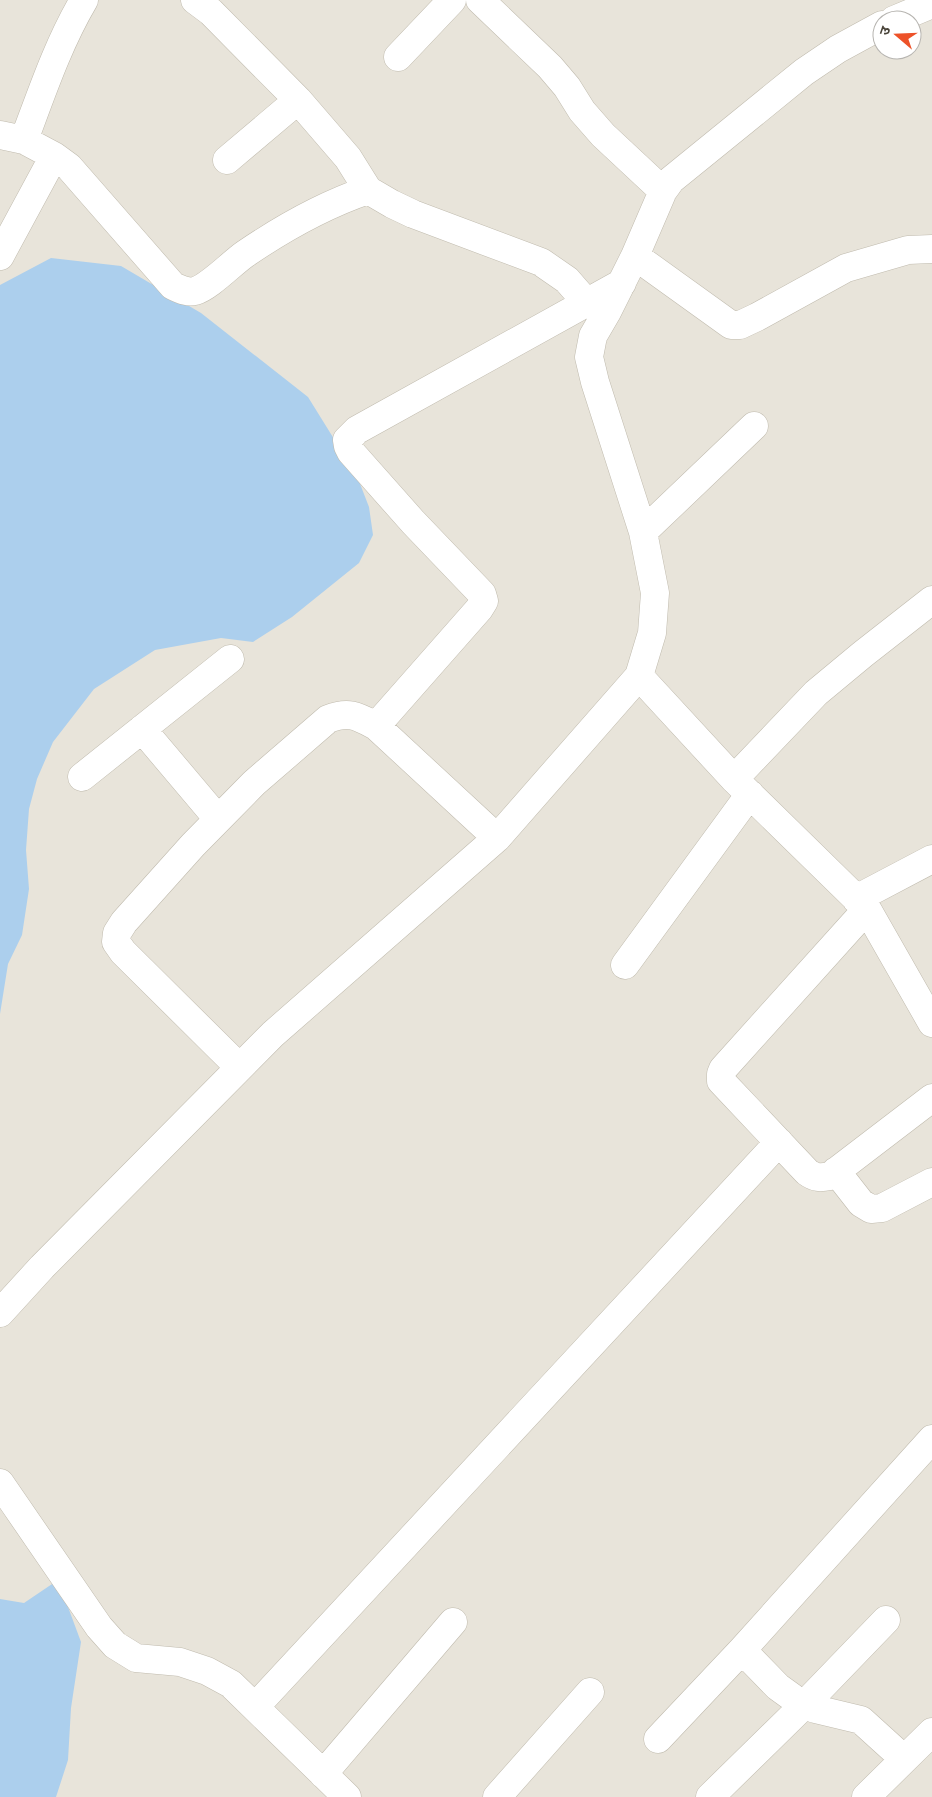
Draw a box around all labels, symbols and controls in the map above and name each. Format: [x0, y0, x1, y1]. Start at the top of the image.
north arrow [872, 10, 922, 60]
text: उ [874, 23, 895, 38]

